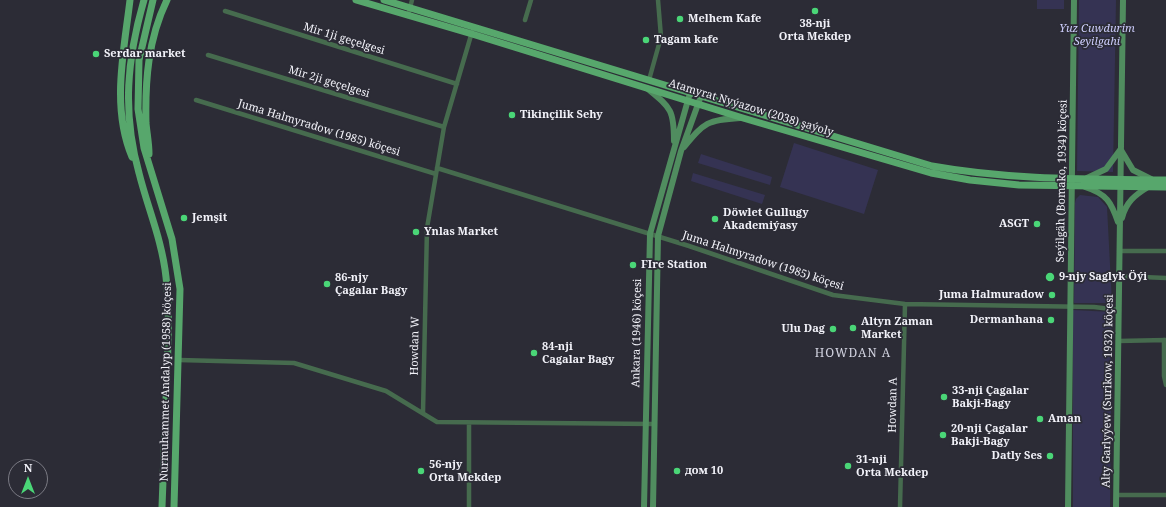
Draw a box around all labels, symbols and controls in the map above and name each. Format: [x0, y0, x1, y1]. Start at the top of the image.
marker: 38-nji Orta Mekdep [810, 6, 820, 16]
place label: Melhem Kafe [688, 12, 761, 26]
marker: Melhem Kafe [675, 14, 685, 24]
place label: 38-nji Orta Mekdep [779, 17, 851, 43]
street label: Mir 1ji geçelgesi [302, 20, 386, 58]
park label: Yuz Cuwdurim Seyilgahi [1059, 22, 1135, 48]
place label: Tagam kafe [654, 33, 718, 47]
marker: Tagam kafe [641, 35, 651, 45]
place label: Serdar market [104, 47, 185, 61]
marker: Serdar market [91, 49, 101, 59]
street label: Mir 2ji geçelgesi [287, 63, 371, 101]
street label: Atamyrat Nyýazow (2038) şaýoly [667, 77, 835, 139]
street label: Juma Halmyradow (1985) köçesi [236, 97, 402, 159]
street label: Seýilgäh (Bomako, 1934) köçesi [1054, 100, 1070, 262]
place label: Tikinçilik Sehy [520, 108, 603, 122]
marker: Tikinçilik Sehy [507, 110, 517, 120]
place label: Döwlet Gullugy Akademiýasy [723, 206, 809, 232]
place label: Jemşit [192, 211, 227, 225]
marker: Jemşit [179, 213, 189, 223]
marker: Döwlet Gullugy Akademiýasy [710, 214, 720, 224]
place label: ASGT [999, 217, 1029, 231]
marker: ASGT [1032, 219, 1042, 229]
place label: Ynlas Market [424, 225, 498, 239]
marker: Ynlas Market [411, 227, 421, 237]
street label: Juma Halmyradow (1985) köçesi [681, 229, 845, 293]
place label: FIre Station [641, 258, 707, 272]
marker: FIre Station [628, 260, 638, 270]
place label: 9-njy Saglyk Öýi [1059, 270, 1147, 284]
place label: 86-njy Çagalar Bagy [335, 271, 407, 297]
marker: 9-njy Saglyk Öýi [1044, 271, 1056, 283]
street label: Ankara (1946) köçesi [629, 278, 645, 388]
marker: 86-njy Çagalar Bagy [322, 279, 332, 289]
street label: Nurmuhammet Andalyp (1958) köçesi [158, 282, 174, 482]
place label: Juma Halmuradow [939, 288, 1044, 302]
marker: Juma Halmuradow [1047, 290, 1057, 300]
street label: Alty Garlyýew (Surikow, 1932) köçesi [1100, 294, 1116, 488]
place label: Dermanhana [970, 313, 1043, 327]
place label: Altyn Zaman Market [861, 315, 933, 341]
marker: Dermanhana [1046, 315, 1056, 325]
street label: Howdan W [408, 316, 422, 376]
place label: Ulu Dag [782, 322, 825, 336]
marker: Altyn Zaman Market [848, 323, 858, 333]
marker: Ulu Dag [828, 324, 838, 334]
place label: 84-nji Cagalar Bagy [542, 340, 614, 366]
district label: HOWDAN A [815, 347, 891, 361]
marker: 84-nji Cagalar Bagy [529, 348, 539, 358]
street label: Howdan A [886, 377, 900, 433]
place label: 33-nji Çagalar Bakji-Bagy [952, 384, 1029, 410]
marker: 33-nji Çagalar Bakji-Bagy [939, 392, 949, 402]
place label: Aman [1048, 412, 1081, 426]
marker: Aman [1035, 414, 1045, 424]
place label: 20-nji Çagalar Bakji-Bagy [951, 422, 1028, 448]
marker: 20-nji Çagalar Bakji-Bagy [938, 430, 948, 440]
place label: Datly Ses [991, 449, 1042, 463]
marker: Datly Ses [1045, 451, 1055, 461]
place label: 31-nji Orta Mekdep [856, 453, 928, 479]
place label: 56-njy Orta Mekdep [429, 458, 501, 484]
north arrow [8, 459, 48, 499]
text: N [24, 460, 32, 475]
marker: 31-nji Orta Mekdep [843, 461, 853, 471]
place label: дом 10 [685, 464, 723, 478]
marker: 56-njy Orta Mekdep [416, 466, 426, 476]
marker: дом 10 [672, 466, 682, 476]

